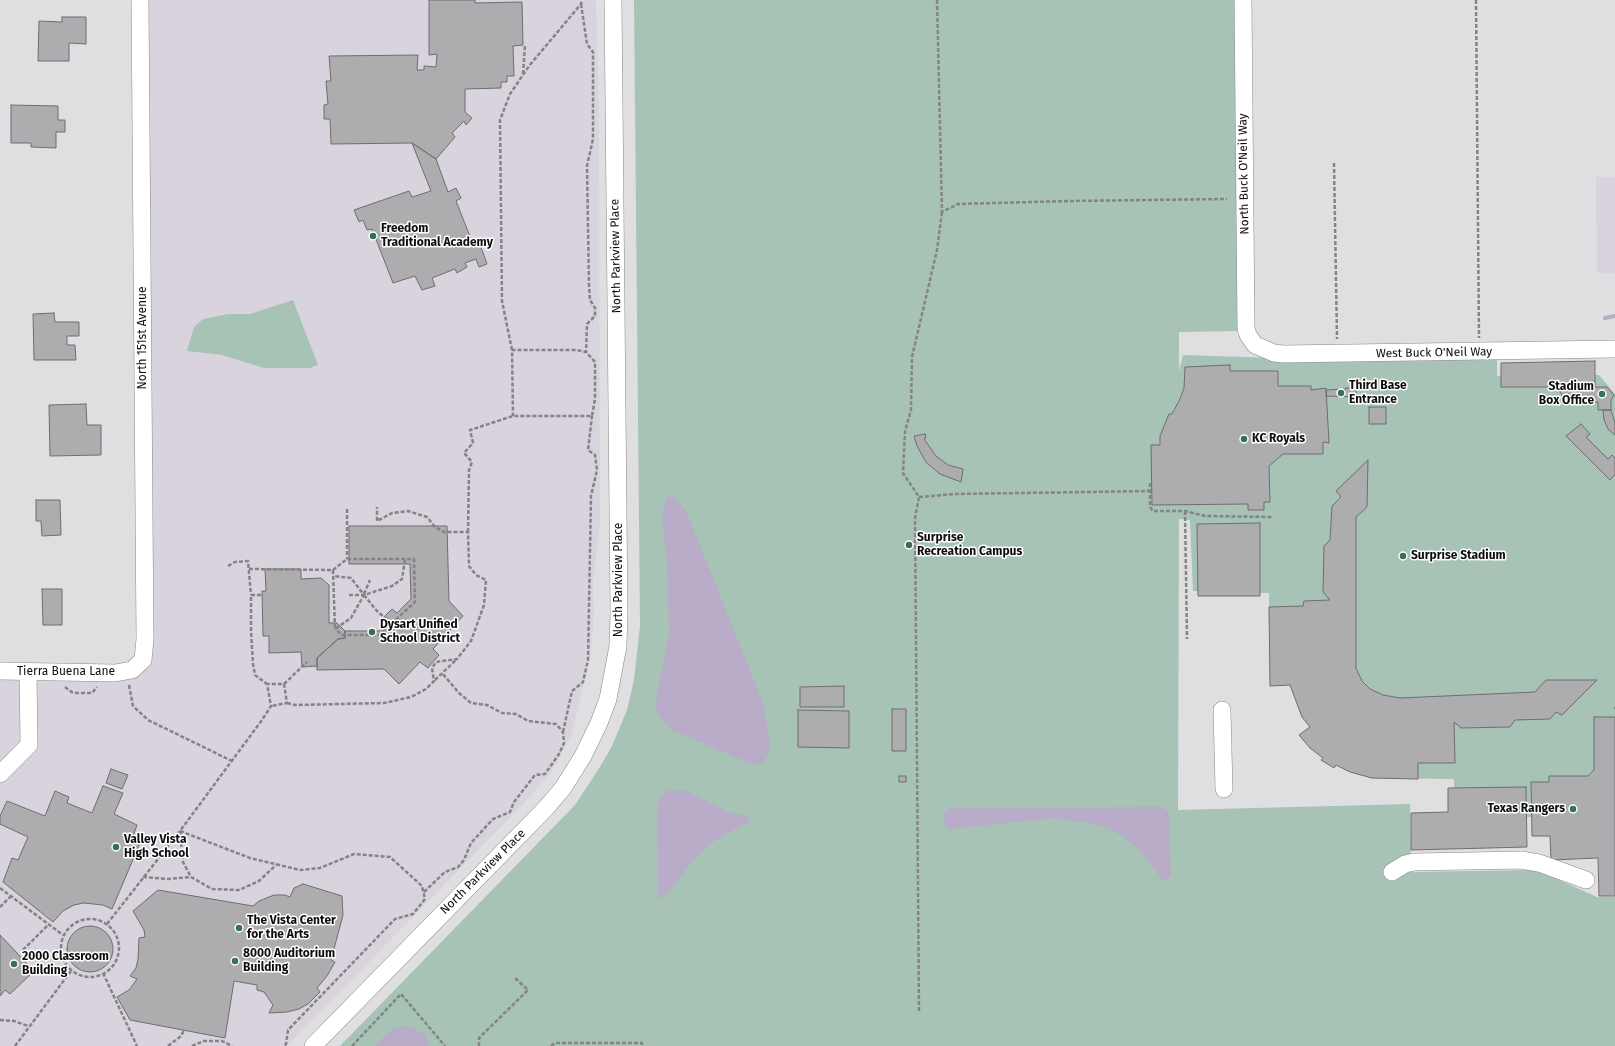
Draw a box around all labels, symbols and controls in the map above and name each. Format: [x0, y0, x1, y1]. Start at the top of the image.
street label: North Buck O'Neil Way [1236, 113, 1252, 235]
street label: North Parkview Place [608, 199, 624, 313]
place label: Freedom Traditional Academy [381, 222, 493, 250]
marker: Freedom Traditional Academy [368, 231, 378, 241]
street label: North 151st Avenue [136, 286, 150, 390]
street label: West Buck O'Neil Way [1376, 345, 1492, 361]
place label: Third Base Entrance [1349, 379, 1407, 407]
place label: Stadium Box Office [1539, 380, 1594, 408]
marker: Third Base Entrance [1336, 388, 1346, 398]
marker: Stadium Box Office [1597, 389, 1607, 399]
place label: KC Royals [1252, 432, 1305, 446]
marker: KC Royals [1239, 434, 1249, 444]
street label: North Parkview Place [612, 523, 626, 637]
place label: Surprise Recreation Campus [917, 531, 1022, 559]
marker: Surprise Recreation Campus [904, 540, 914, 550]
place label: Surprise Stadium [1411, 549, 1506, 563]
marker: Surprise Stadium [1398, 551, 1408, 561]
place label: Dysart Unified School District [380, 618, 460, 646]
marker: Dysart Unified School District [367, 627, 377, 637]
street label: Tierra Buena Lane [17, 665, 115, 679]
place label: Texas Rangers [1487, 802, 1565, 816]
marker: Texas Rangers [1568, 804, 1578, 814]
street label: North Parkview Place [437, 826, 529, 918]
place label: Valley Vista High School [124, 833, 189, 861]
marker: Valley Vista High School [111, 842, 121, 852]
place label: The Vista Center for the Arts [247, 914, 336, 942]
marker: The Vista Center for the Arts [234, 923, 244, 933]
place label: 8000 Auditorium Building [243, 947, 335, 975]
place label: 2000 Classroom Building [22, 950, 109, 978]
marker: 8000 Auditorium Building [230, 956, 240, 966]
marker: 2000 Classroom Building [9, 959, 19, 969]

